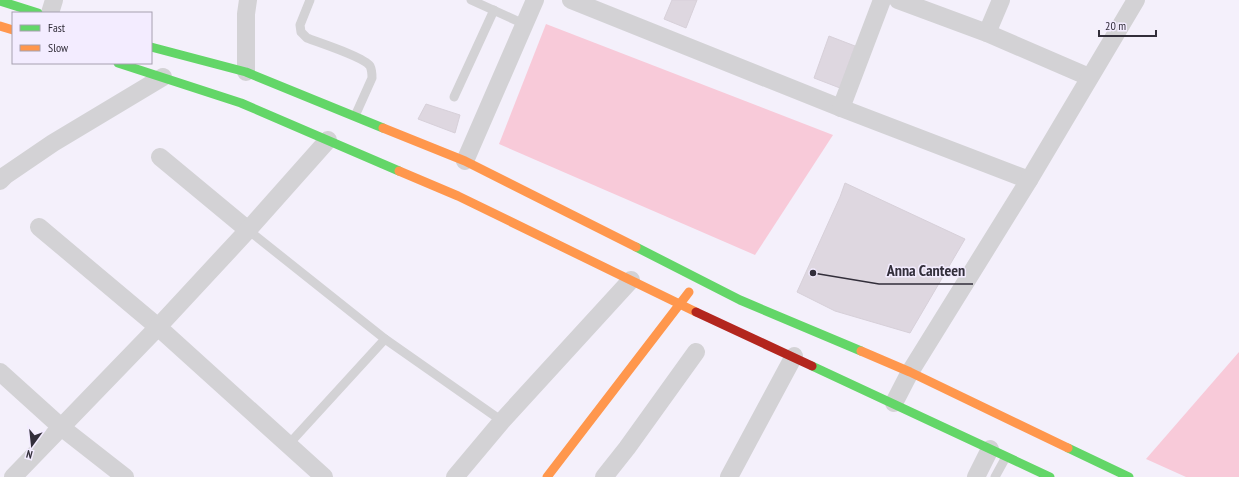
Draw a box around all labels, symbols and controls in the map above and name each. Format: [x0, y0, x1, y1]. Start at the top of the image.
legend [12, 12, 152, 64]
scale bar [1099, 12, 1156, 38]
text: 20 m [1105, 18, 1126, 33]
text: Fast [48, 20, 66, 35]
text: Slow [48, 40, 69, 55]
callout: Anna Canteen [879, 256, 973, 284]
text: Anna Canteen [886, 260, 965, 280]
north arrow [12, 425, 52, 465]
text: N [25, 447, 34, 462]

